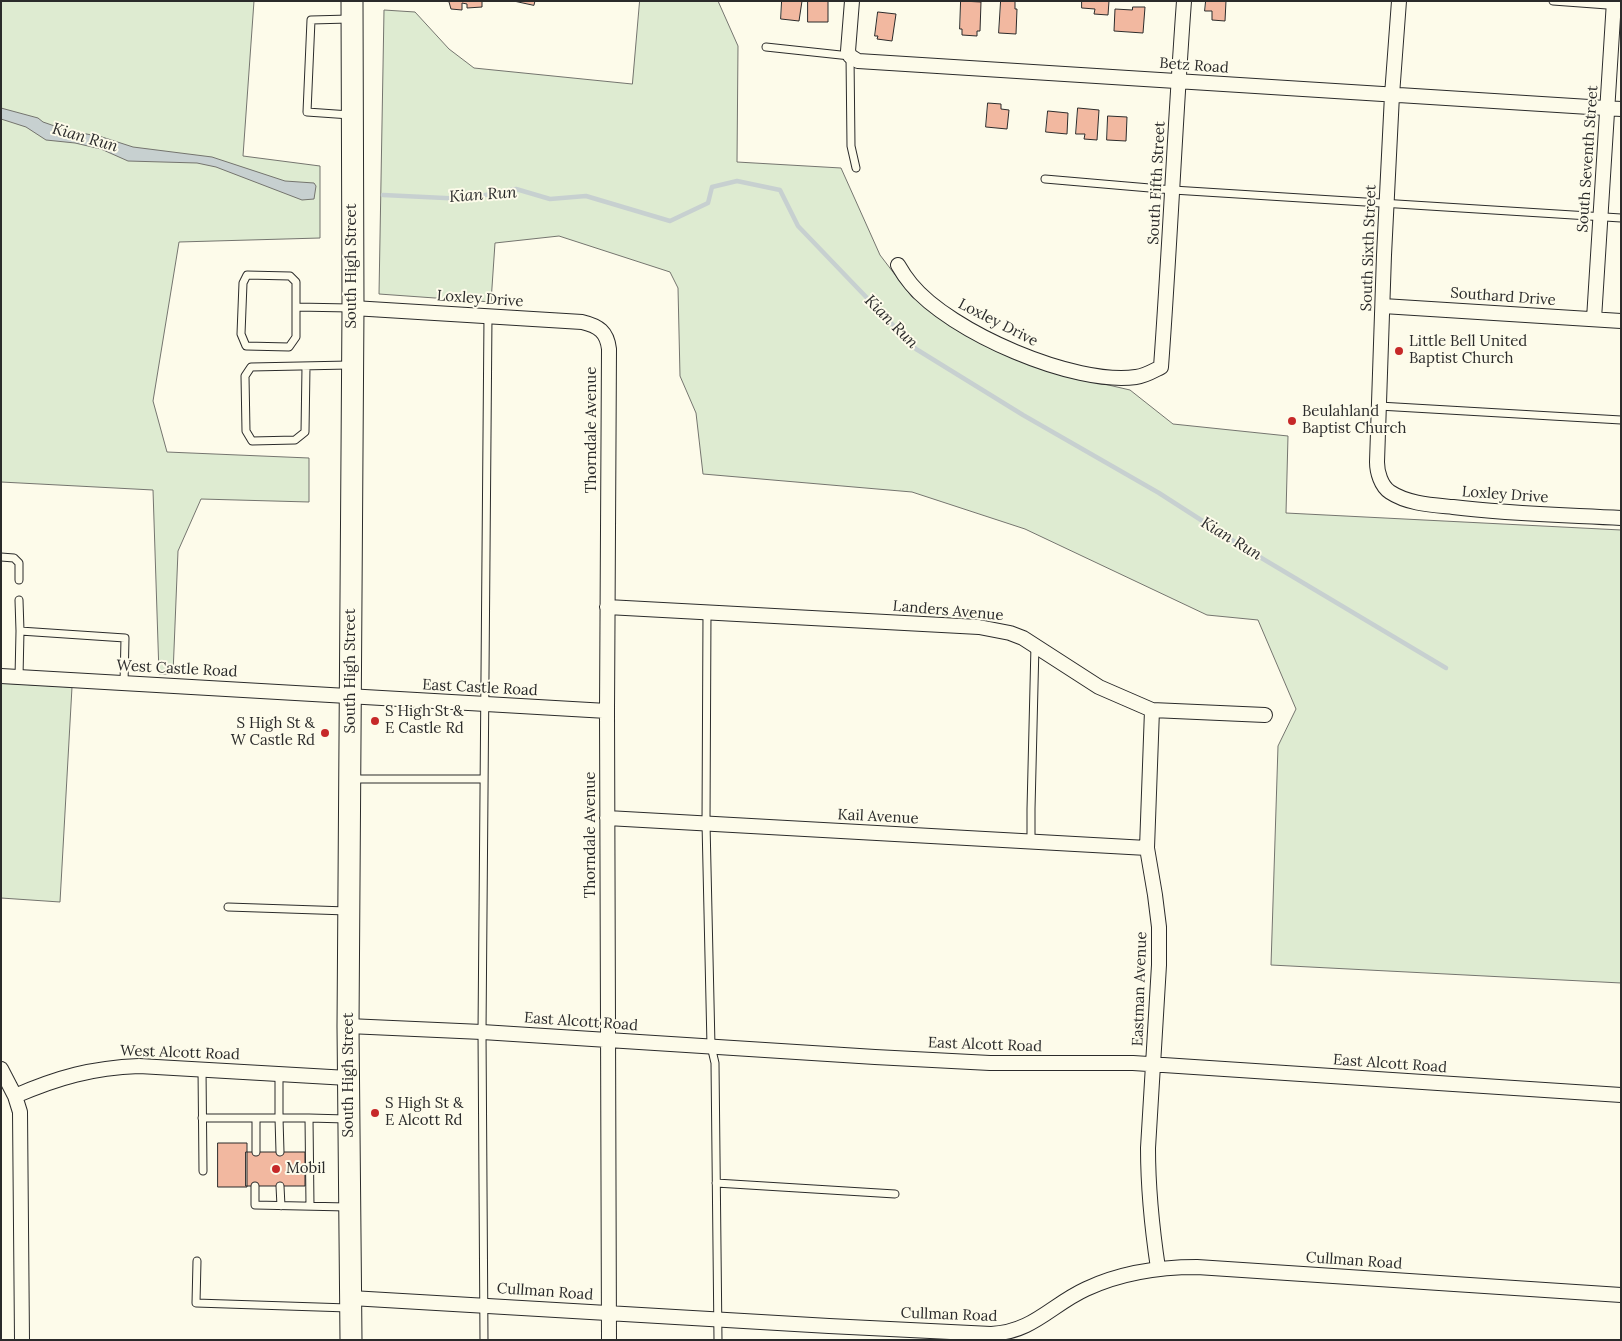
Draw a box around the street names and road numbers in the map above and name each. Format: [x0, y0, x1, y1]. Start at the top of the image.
street label: Betz Road [1159, 55, 1229, 77]
street label: South Seventh Street [1574, 85, 1602, 233]
street label: South Fifth Street [1145, 121, 1169, 245]
street label: South Sixth Street [1358, 184, 1380, 312]
street label: South High Street [343, 204, 361, 328]
street label: Southard Drive [1450, 284, 1556, 310]
street label: Loxley Drive [436, 287, 524, 311]
street label: Loxley Drive [955, 295, 1041, 351]
street label: Thorndale Avenue [583, 367, 601, 493]
street label: Loxley Drive [1461, 483, 1549, 507]
street label: Landers Avenue [892, 597, 1004, 625]
street label: South High Street [342, 609, 360, 733]
street label: West Castle Road [116, 657, 238, 681]
street label: East Castle Road [422, 676, 538, 700]
street label: Thorndale Avenue [582, 772, 600, 898]
street label: Kail Avenue [837, 806, 919, 828]
street label: Eastman Avenue [1129, 931, 1151, 1047]
street label: East Alcott Road [523, 1009, 639, 1035]
street label: South High Street [340, 1013, 358, 1137]
street label: East Alcott Road [928, 1034, 1042, 1056]
street label: West Alcott Road [120, 1042, 240, 1064]
street label: East Alcott Road [1332, 1051, 1448, 1077]
street label: Cullman Road [1305, 1249, 1403, 1273]
street label: Cullman Road [496, 1280, 594, 1304]
street label: Cullman Road [900, 1304, 998, 1326]

